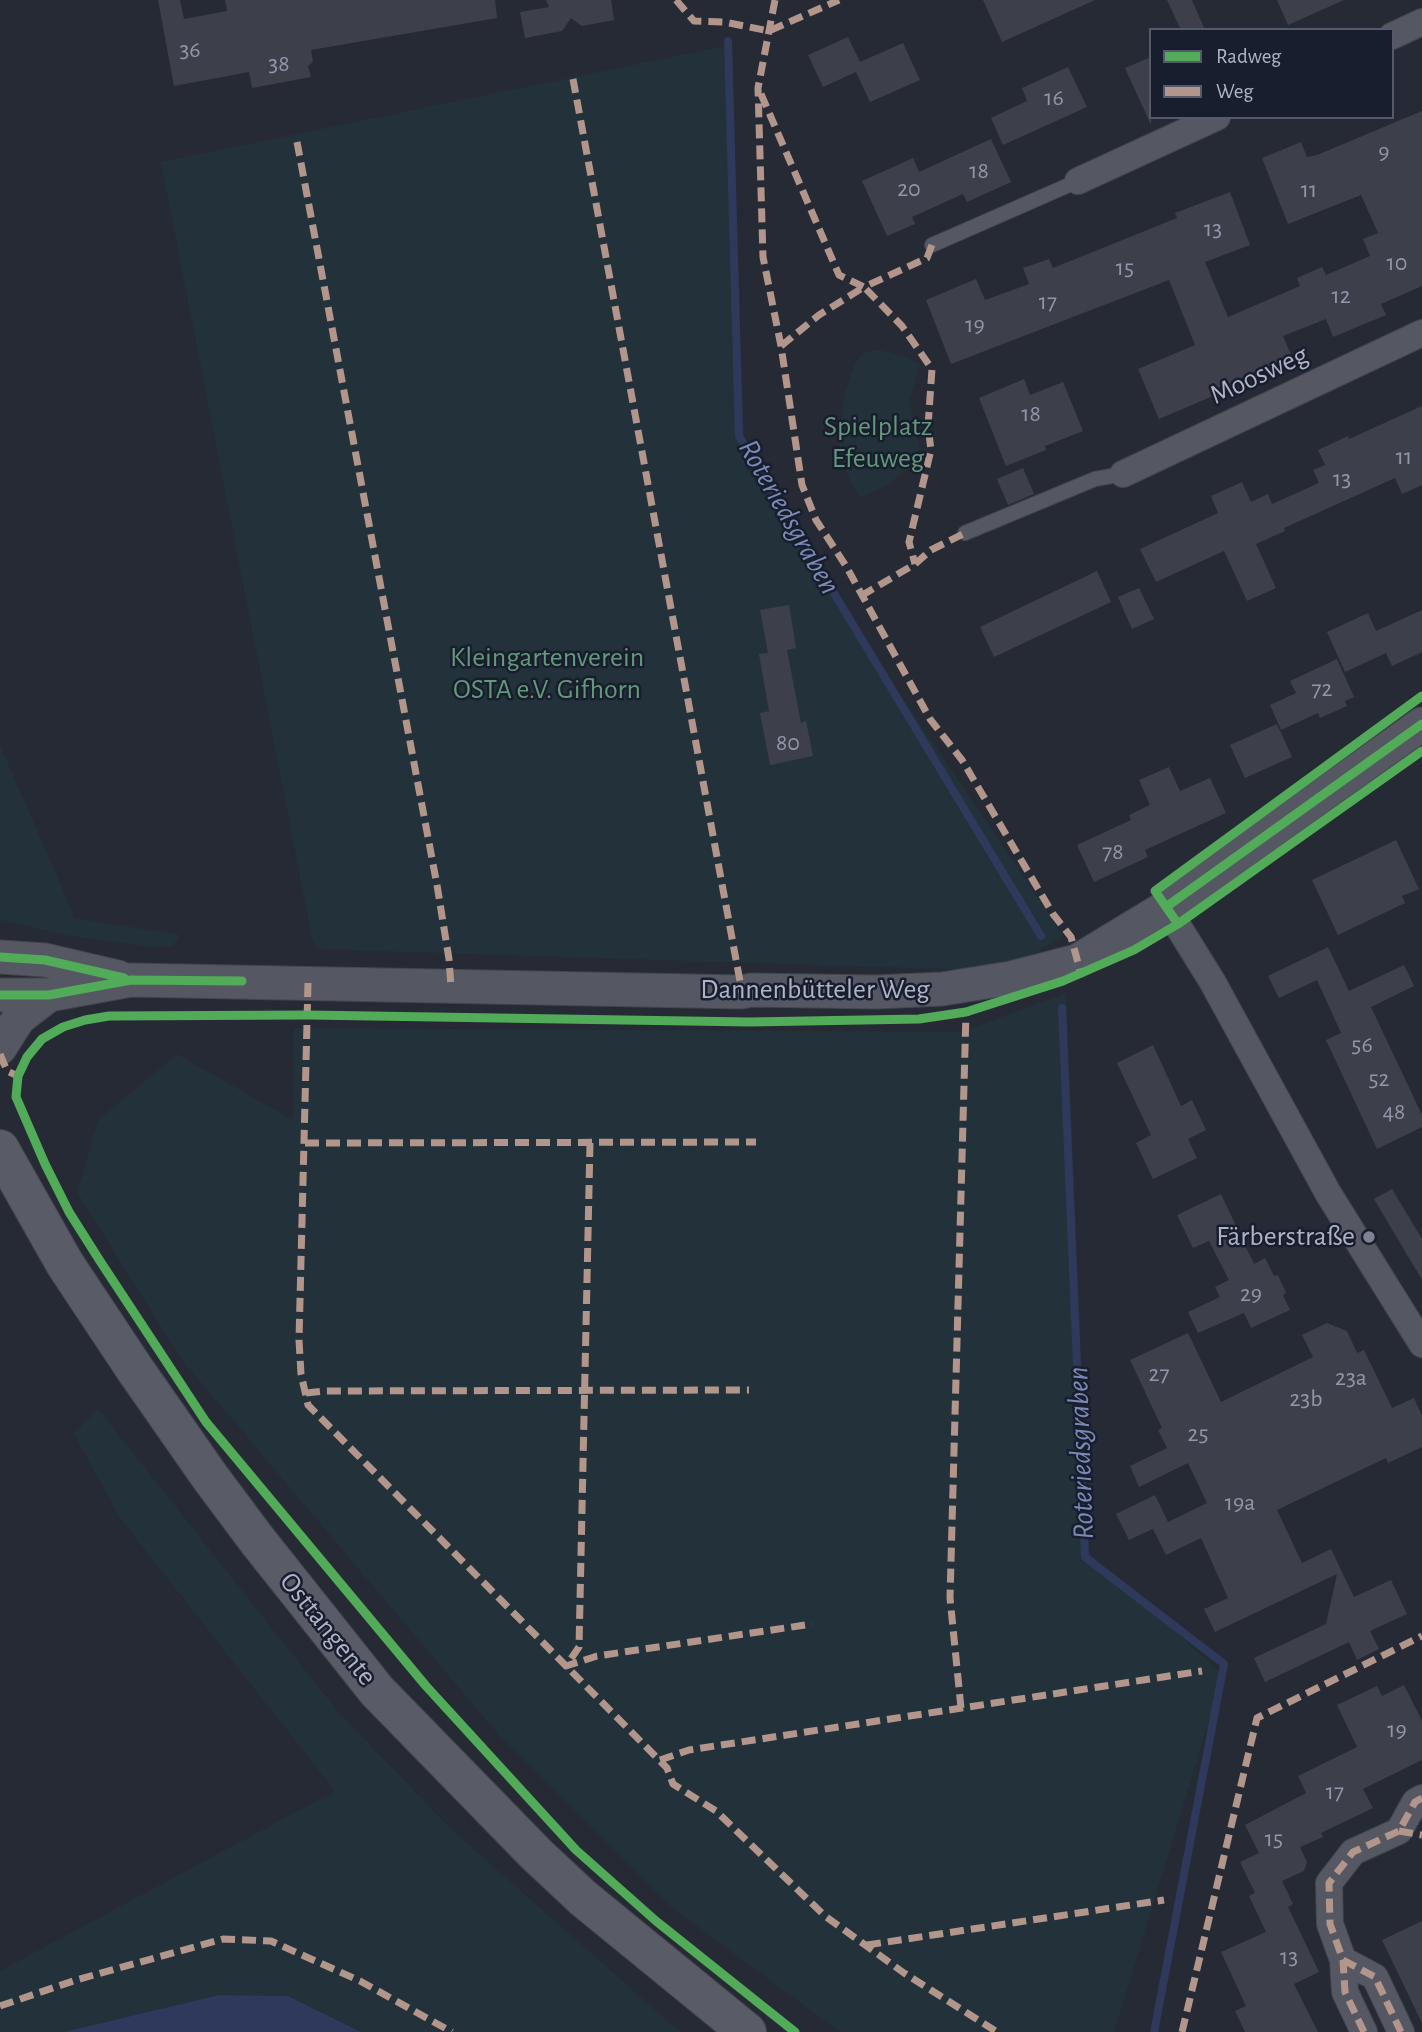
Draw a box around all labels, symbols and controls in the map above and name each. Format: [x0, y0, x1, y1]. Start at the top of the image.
legend [1149, 28, 1394, 119]
house number: 36 [179, 36, 201, 64]
text: Radweg [1216, 46, 1281, 67]
house number: 38 [268, 50, 290, 78]
text: Weg [1216, 81, 1254, 102]
house number: 16 [1044, 84, 1064, 112]
house number: 9 [1378, 138, 1390, 166]
house number: 18 [969, 157, 989, 185]
house number: 20 [897, 175, 921, 203]
house number: 11 [1301, 176, 1317, 204]
house number: 13 [1204, 215, 1222, 243]
house number: 10 [1387, 249, 1407, 277]
house number: 15 [1116, 254, 1134, 282]
house number: 12 [1331, 282, 1351, 310]
house number: 17 [1039, 288, 1057, 316]
house number: 19 [965, 311, 985, 339]
street label: Moosweg [1205, 338, 1313, 412]
house number: 18 [1021, 400, 1041, 428]
park label: Spielplatz Efeuweg [824, 410, 932, 476]
water label: Roteriedsgraben [730, 433, 848, 601]
house number: 11 [1396, 443, 1412, 471]
house number: 13 [1333, 465, 1351, 493]
park label: Kleingartenverein OSTA e.V. Gifhorn [450, 641, 644, 707]
house number: 72 [1312, 675, 1332, 703]
house number: 80 [776, 729, 800, 757]
house number: 78 [1102, 838, 1124, 866]
street label: Dannenbütteler Weg [700, 973, 930, 1007]
house number: 56 [1351, 1031, 1373, 1059]
house number: 52 [1369, 1065, 1389, 1093]
house number: 48 [1383, 1098, 1405, 1126]
place label: Färberstraße [1216, 1220, 1355, 1254]
marker: Färberstraße [1361, 1229, 1377, 1245]
house number: 29 [1240, 1280, 1262, 1308]
house number: 27 [1149, 1360, 1169, 1388]
house number: 23a [1335, 1364, 1367, 1392]
water label: Roteriedsgraben [1060, 1366, 1102, 1540]
house number: 23b [1289, 1385, 1323, 1413]
house number: 25 [1188, 1420, 1208, 1448]
house number: 19a [1225, 1489, 1255, 1517]
street label: Osttangente [272, 1566, 384, 1692]
house number: 19 [1387, 1716, 1407, 1744]
house number: 17 [1326, 1778, 1344, 1806]
house number: 15 [1265, 1825, 1283, 1853]
house number: 13 [1280, 1943, 1298, 1971]

